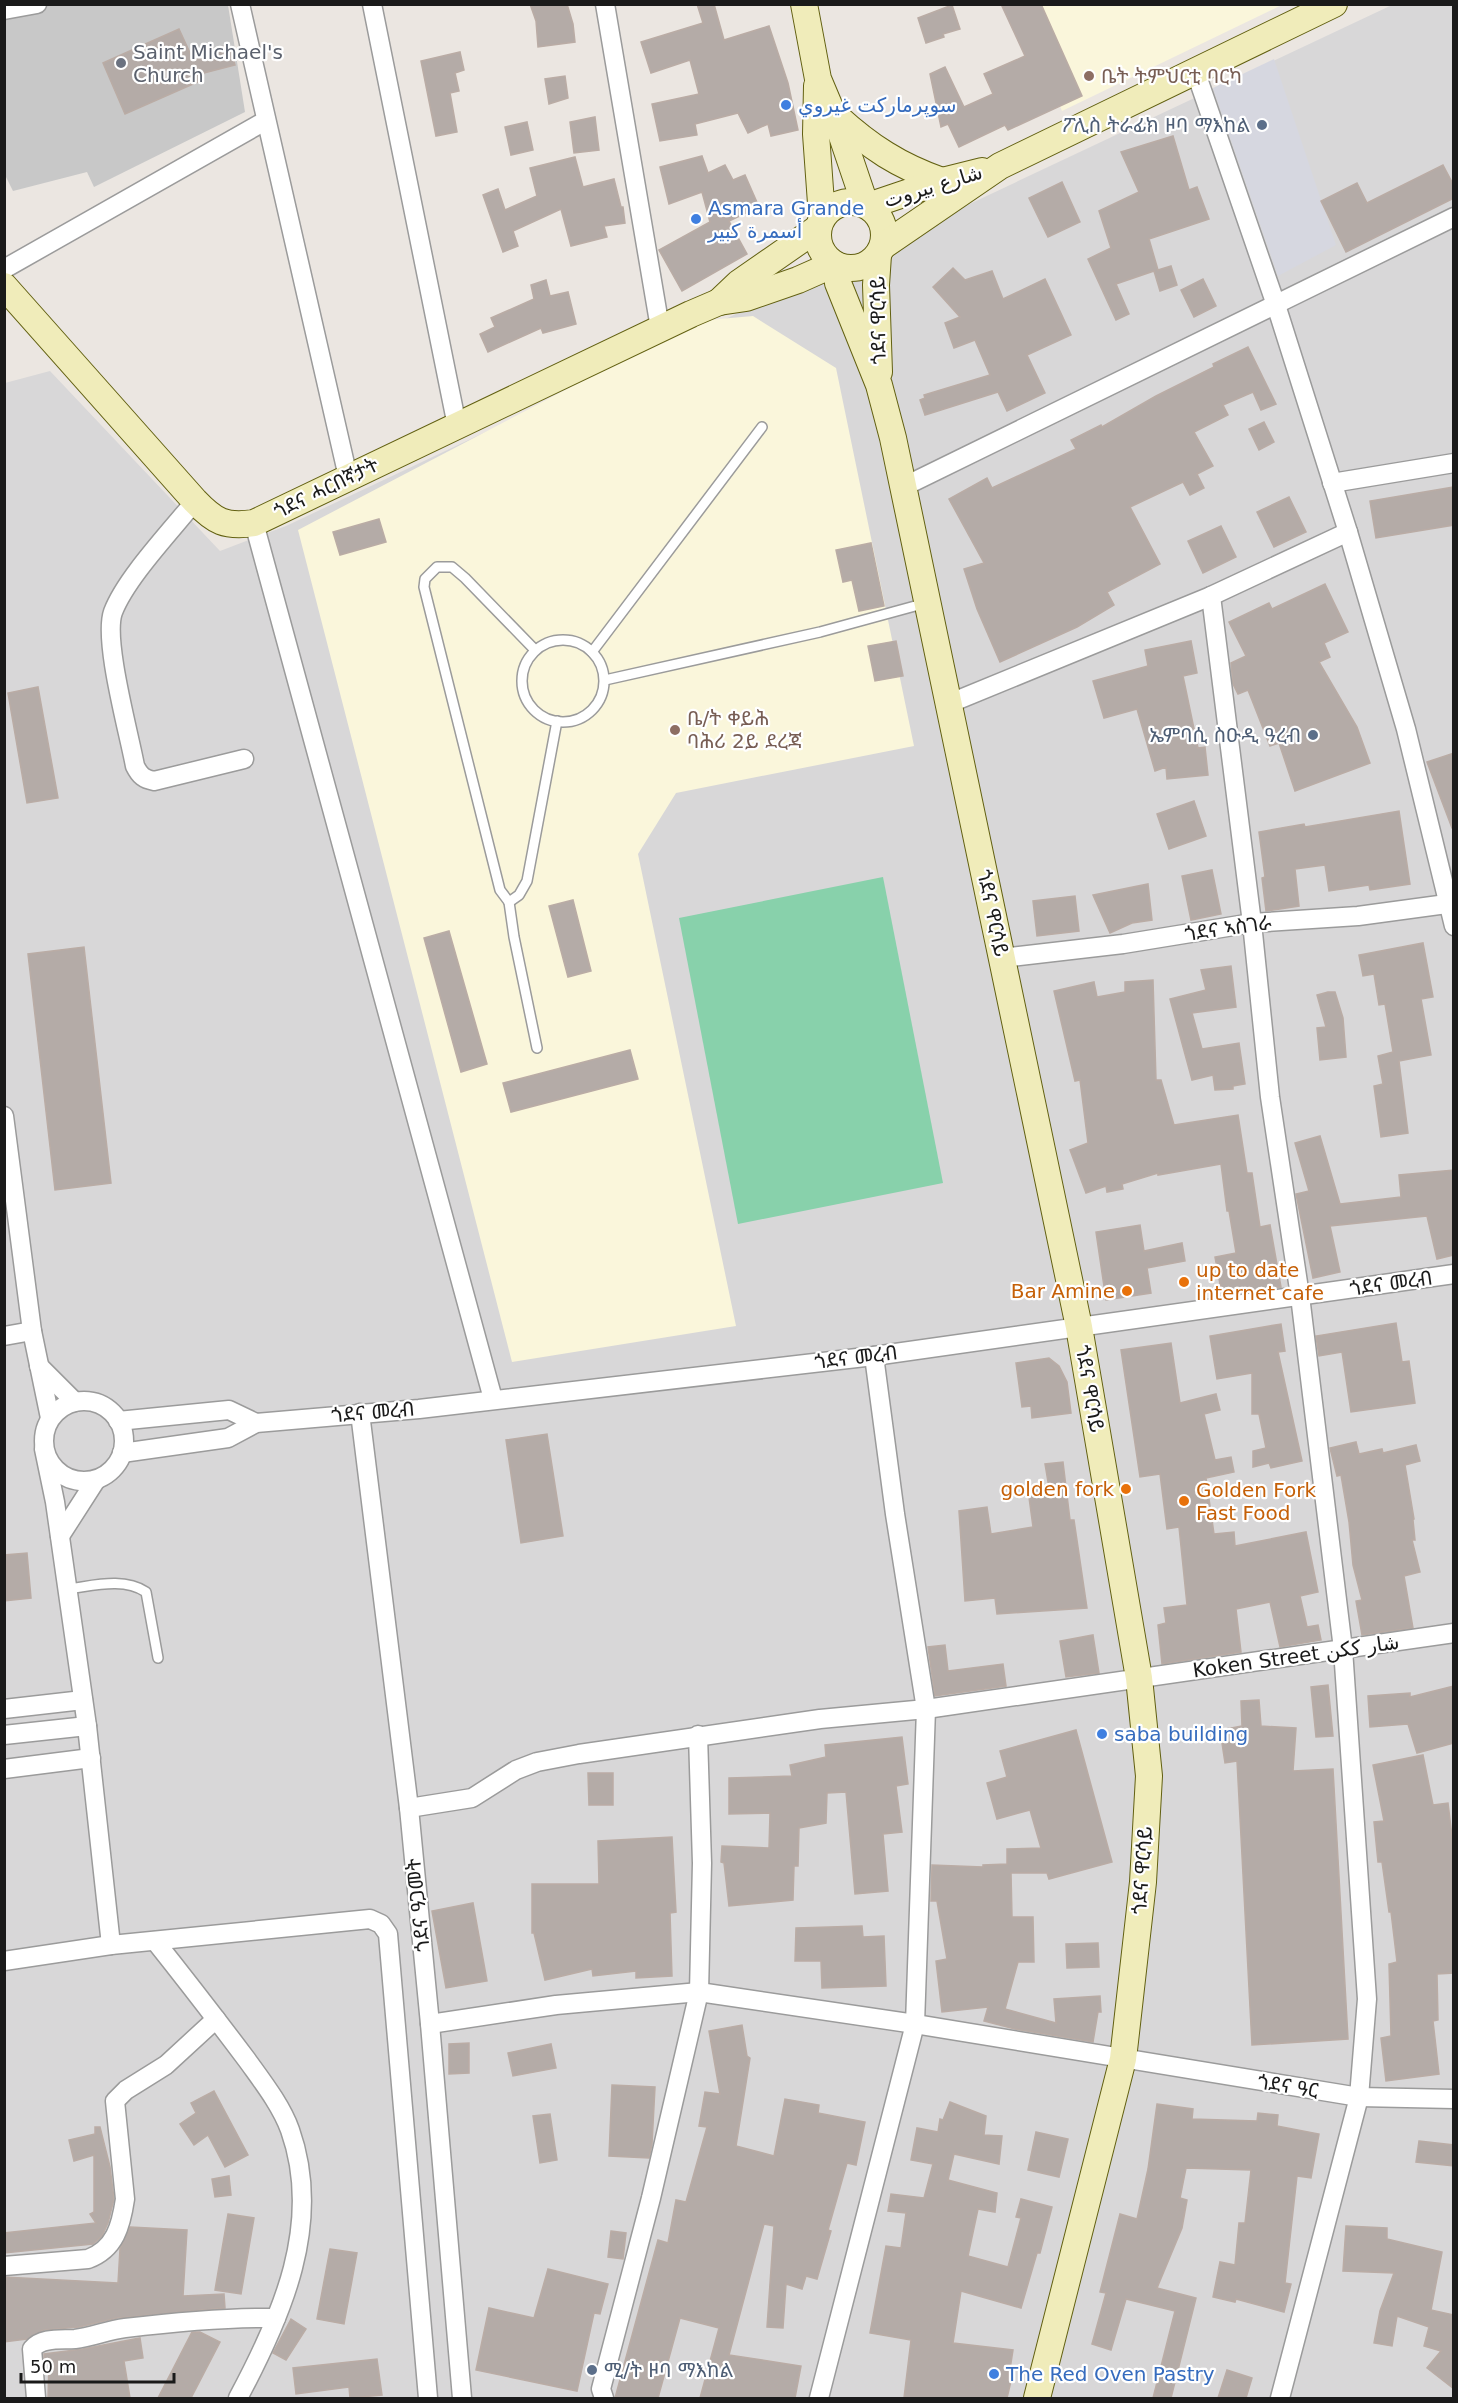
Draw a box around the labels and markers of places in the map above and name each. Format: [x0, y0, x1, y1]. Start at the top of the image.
place label: Saint Michael's Church [133, 40, 283, 87]
marker: Saint Michael's Church [114, 56, 128, 70]
place label: ቤት ትምህርቲ ባርካ [1101, 64, 1242, 88]
marker: ቤት ትምህርቲ ባርካ [1082, 69, 1096, 83]
place label: سوپرمارکت غيروي [798, 93, 957, 118]
marker: سوپرمارکت غيروي [779, 98, 793, 112]
place label: ፖሊስ ትራፊክ ዞባ ማእከል [1063, 113, 1250, 137]
marker: ፖሊስ ትራፊክ ዞባ ማእከል [1255, 118, 1269, 132]
place label: Asmara Grande أسمرة كبير [707, 196, 864, 243]
marker: Asmara Grande أسمرة كبير [689, 212, 703, 226]
place label: ቤ/ት ቀይሕ ባሕሪ 2ይ ደረጃ [687, 706, 802, 753]
marker: ቤ/ት ቀይሕ ባሕሪ 2ይ ደረጃ [668, 723, 682, 737]
place label: ኤምባሲ ስዑዲ ዓረብ [1149, 723, 1301, 747]
marker: ኤምባሲ ስዑዲ ዓረብ [1306, 728, 1320, 742]
place label: up to date internet cafe [1196, 1258, 1324, 1305]
marker: up to date internet cafe [1177, 1275, 1191, 1289]
place label: Bar Amine [1011, 1279, 1115, 1303]
marker: Bar Amine [1120, 1284, 1134, 1298]
place label: golden fork [1000, 1477, 1114, 1501]
place label: Golden Fork Fast Food [1196, 1478, 1317, 1525]
marker: golden fork [1119, 1482, 1133, 1496]
marker: Golden Fork Fast Food [1177, 1494, 1191, 1508]
place label: saba building [1114, 1722, 1248, 1746]
marker: saba building [1095, 1727, 1109, 1741]
place label: ሚ/ት ዞባ ማእከል [604, 2358, 733, 2382]
place label: The Red Oven Pastry [1005, 2362, 1215, 2386]
marker: ሚ/ት ዞባ ማእከል [585, 2363, 599, 2377]
marker: The Red Oven Pastry [987, 2367, 1001, 2381]

